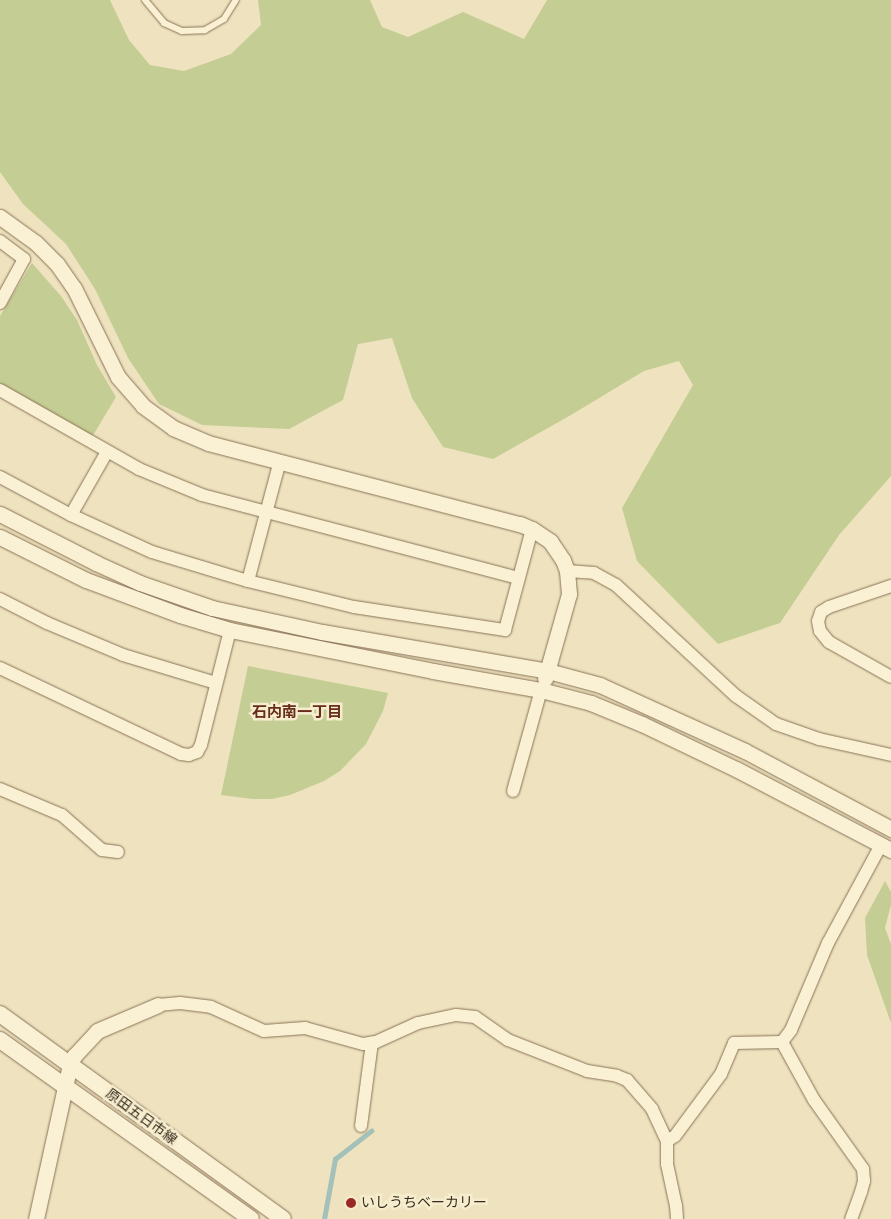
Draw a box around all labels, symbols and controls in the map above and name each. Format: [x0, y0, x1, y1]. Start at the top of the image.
district label: 石内南一丁目 [252, 704, 342, 722]
street label: 原田五日市線 [102, 1086, 180, 1148]
place label: いしうちベーカリー [361, 1195, 487, 1211]
marker: いしうちベーカリー [345, 1197, 357, 1209]

